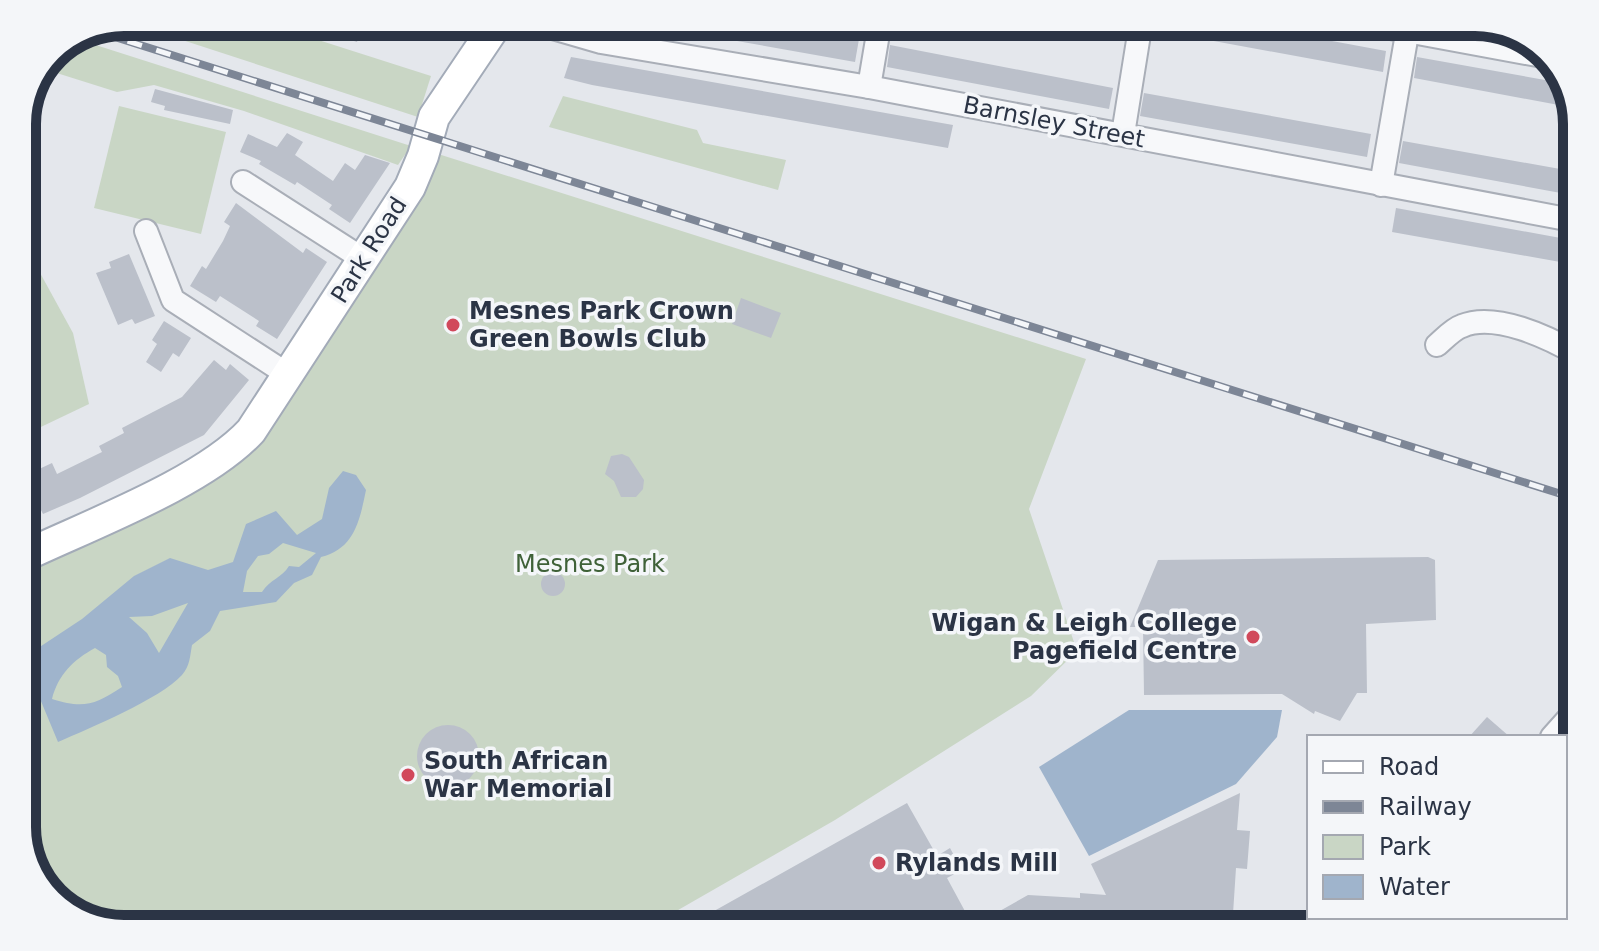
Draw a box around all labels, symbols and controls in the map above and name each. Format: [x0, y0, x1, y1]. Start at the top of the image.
street label: Barnsley Street [961, 91, 1147, 153]
street label: Park Road [325, 192, 413, 308]
place label: Mesnes Park Crown Green Bowls Club [469, 297, 734, 353]
marker: Mesnes Park Crown Green Bowls Club [444, 316, 462, 334]
park label: Mesnes Park [515, 550, 665, 578]
place label: Wigan & Leigh College Pagefield Centre [931, 609, 1237, 665]
marker: Wigan & Leigh College Pagefield Centre [1244, 628, 1262, 646]
legend [1307, 735, 1567, 919]
place label: South African War Memorial [424, 747, 612, 803]
text: Road [1379, 753, 1439, 781]
marker: South African War Memorial [399, 766, 417, 784]
text: Railway [1379, 793, 1472, 821]
text: Park [1379, 833, 1431, 861]
place label: Rylands Mill [895, 849, 1058, 877]
marker: Rylands Mill [870, 854, 888, 872]
text: Water [1379, 873, 1450, 901]

